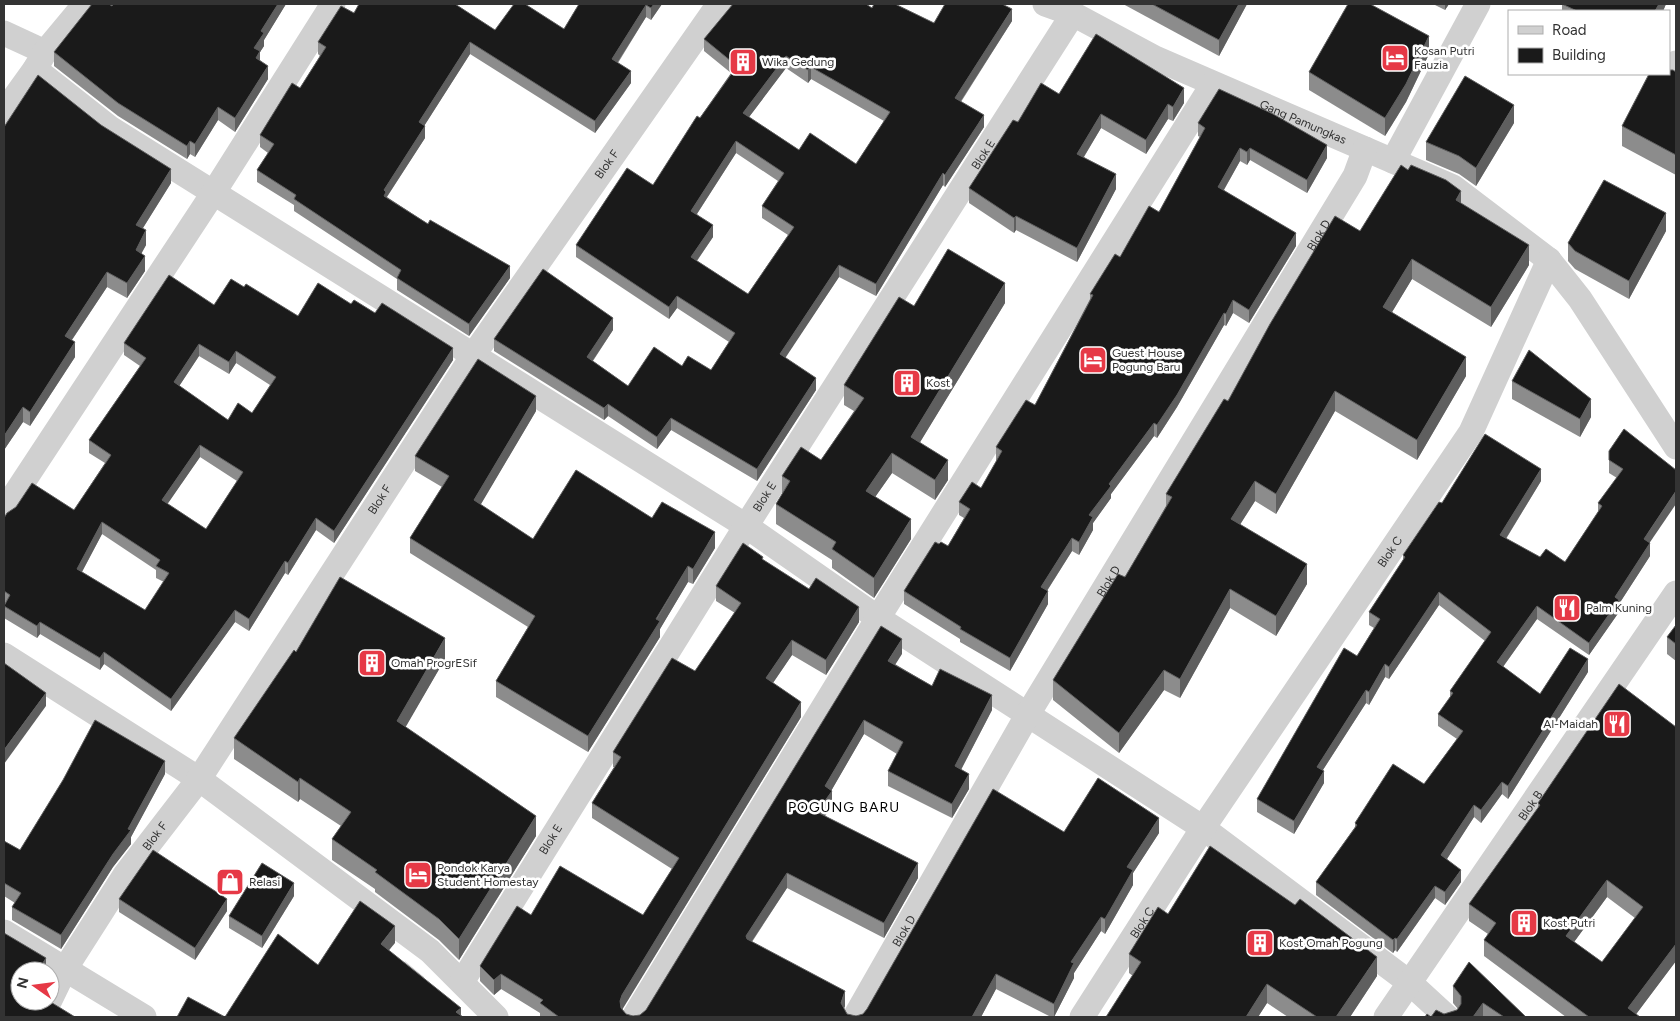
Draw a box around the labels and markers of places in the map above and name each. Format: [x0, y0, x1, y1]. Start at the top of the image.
hotel icon: Kosan Putri Fauzia [1380, 43, 1410, 73]
place label: Kosan Putri Fauzia [1414, 44, 1475, 72]
building icon: Wika Gedung [728, 47, 758, 77]
place label: Wika Gedung [762, 55, 834, 69]
hotel icon: Guest House Pogung Baru [1078, 345, 1108, 375]
place label: Guest House Pogung Baru [1112, 346, 1183, 374]
building icon: Kost [892, 368, 922, 398]
place label: Kost [926, 376, 951, 390]
restaurant icon: Palm Kuning [1552, 593, 1582, 623]
place label: Palm Kuning [1586, 601, 1652, 615]
building icon: Omah ProgrESif [357, 648, 387, 678]
place label: Omah ProgrESif [391, 656, 478, 670]
restaurant icon: Al-Maidah [1602, 709, 1632, 739]
place label: Al-Maidah [1543, 717, 1598, 731]
hotel icon: Pondok Karya Student Homestay [403, 860, 433, 890]
place label: Pondok Karya Student Homestay [437, 861, 539, 889]
shop icon: Relasi [215, 867, 245, 897]
place label: Relasi [249, 875, 280, 889]
building icon: Kost Putri [1509, 908, 1539, 938]
place label: Kost Putri [1543, 916, 1595, 930]
building icon: Kost Omah Pogung [1245, 928, 1275, 958]
place label: Kost Omah Pogung [1279, 936, 1383, 950]

